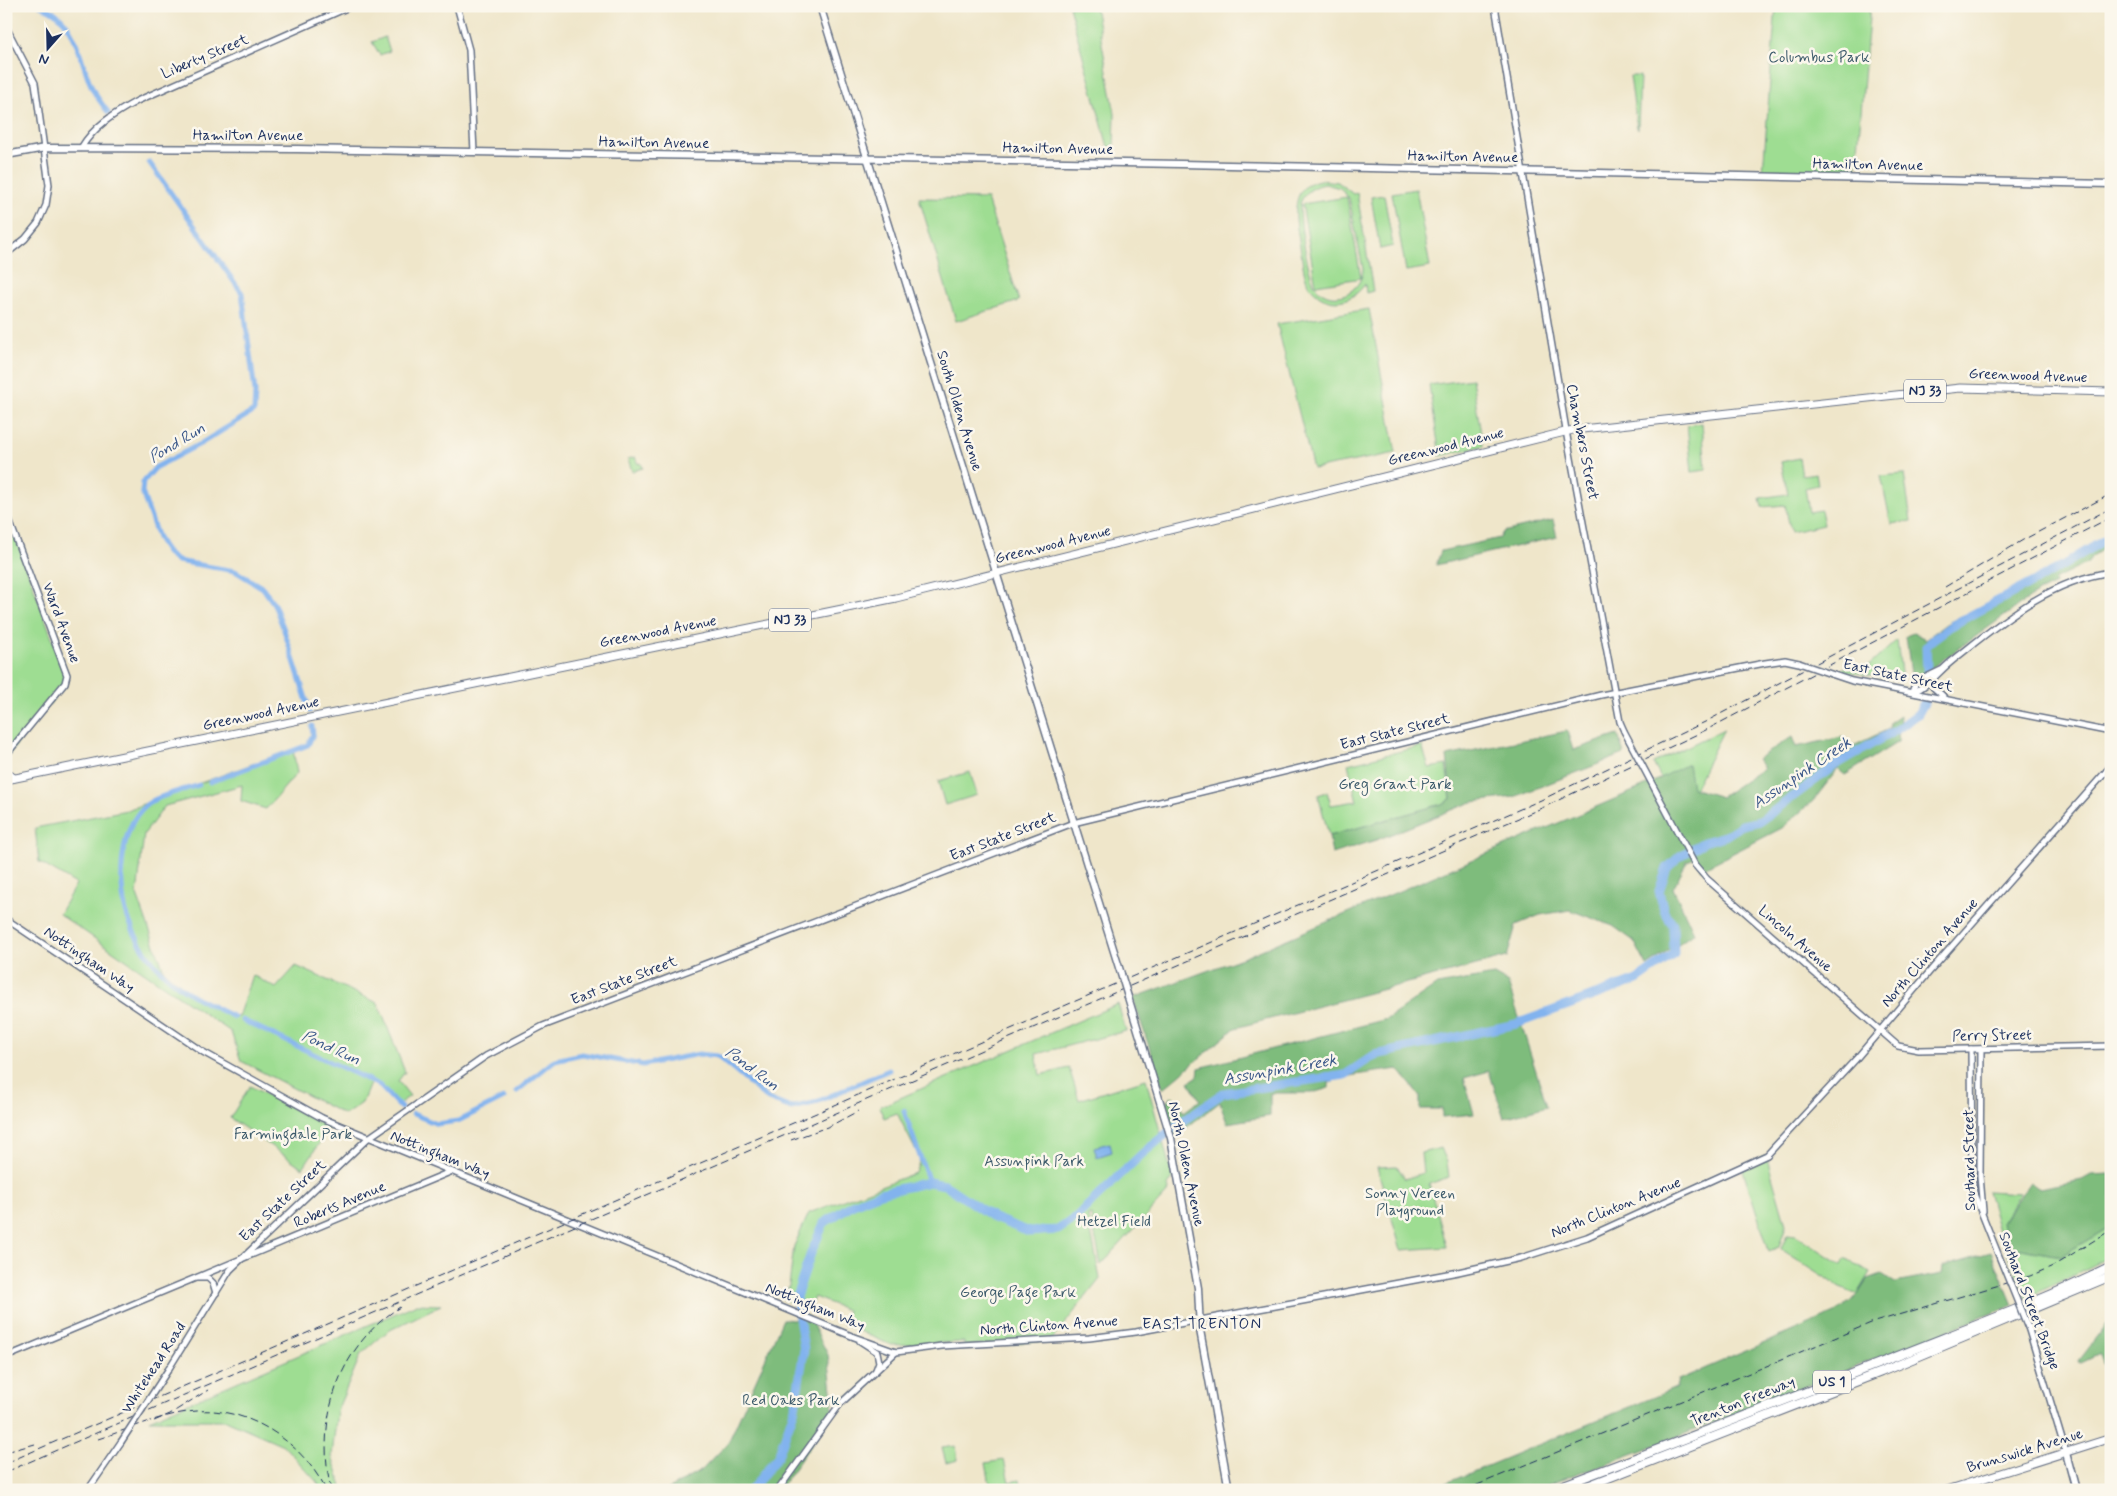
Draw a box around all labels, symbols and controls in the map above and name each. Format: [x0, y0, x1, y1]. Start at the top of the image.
north arrow [22, 22, 72, 72]
street label: Liberty Street [158, 30, 252, 84]
park label: Columbus Park [1768, 48, 1870, 68]
text: N [36, 49, 51, 69]
street label: Hamilton Avenue [193, 126, 303, 146]
street label: Hamilton Avenue [598, 132, 710, 154]
street label: Hamilton Avenue [1002, 138, 1114, 160]
street label: Hamilton Avenue [1407, 146, 1519, 168]
street label: Hamilton Avenue [1812, 154, 1924, 176]
street label: South Olden Avenue [931, 348, 987, 474]
street label: Greenwood Avenue [1968, 364, 2088, 388]
road number: NJ 33 [1904, 380, 1946, 402]
street label: Chambers Street [1561, 382, 1603, 502]
water label: Pond Run [145, 418, 209, 468]
street label: Greenwood Avenue [1386, 423, 1506, 471]
street label: Greenwood Avenue [993, 521, 1113, 569]
street label: Ward Avenue [37, 580, 85, 666]
road number: NJ 33 [769, 608, 811, 632]
street label: Greenwood Avenue [598, 611, 718, 653]
street label: East State Street [1841, 655, 1955, 697]
street label: Greenwood Avenue [201, 692, 321, 736]
street label: East State Street [1338, 709, 1452, 755]
water label: Assunpink Creek [1749, 732, 1855, 814]
park label: Greg Grant Park [1338, 775, 1452, 796]
street label: East State Street [947, 808, 1059, 866]
street label: North Clinton Avenue [1877, 894, 1983, 1012]
street label: Lincoln Avenue [1754, 901, 1836, 977]
street label: Nottingham Way [39, 922, 138, 999]
street label: East State Street [568, 952, 680, 1010]
water label: Pond Run [298, 1025, 364, 1071]
street label: Perry Street [1952, 1025, 2032, 1047]
water label: Pond Run [721, 1042, 783, 1096]
water label: Assunpink Creek [1222, 1050, 1338, 1090]
street label: North Olden Avenue [1163, 1100, 1209, 1228]
street label: Southard Street [1959, 1109, 1981, 1211]
park label: Farmingdale Park [234, 1125, 352, 1146]
street label: Nottingham Way [387, 1126, 493, 1185]
park label: Assunpink Park [984, 1152, 1084, 1172]
street label: East State Street [235, 1155, 331, 1247]
street label: North Clinton Avenue [1548, 1173, 1684, 1243]
street label: Roberts Avenue [291, 1177, 389, 1233]
park label: Sonny Vereen Playground [1365, 1184, 1455, 1221]
park label: Hetzel Field [1077, 1212, 1151, 1232]
street label: Southard Street Bridge [1994, 1229, 2065, 1373]
street label: Nottingham Way [762, 1278, 868, 1337]
park label: George Page Park [960, 1283, 1076, 1304]
street label: North Clinton Avenue [979, 1311, 1119, 1341]
district label: EAST TRENTON [1142, 1314, 1262, 1335]
street label: Whitehead Road [117, 1318, 191, 1418]
road number: US 1 [1813, 1370, 1851, 1394]
street label: Trenton Freeway [1688, 1372, 1798, 1432]
park label: Red Oaks Park [742, 1391, 840, 1411]
street label: Brunswick Avenue [1964, 1424, 2086, 1478]

